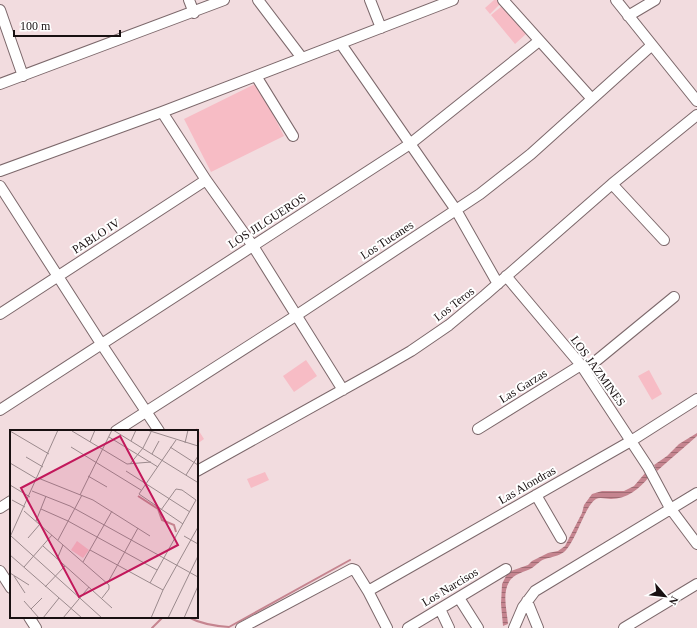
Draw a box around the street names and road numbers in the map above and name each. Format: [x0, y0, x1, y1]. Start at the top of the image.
street label: LOS JILGUEROS [226, 191, 308, 251]
street label: PABLO IV [70, 215, 123, 257]
street label: Los Tucanes [358, 218, 416, 262]
street label: Los Teros [431, 284, 477, 324]
street label: LOS JAZMINES [568, 333, 628, 409]
street label: Las Garzas [497, 366, 550, 406]
street label: Las Alondras [496, 463, 558, 507]
street label: Los Narcisos [419, 565, 481, 609]

